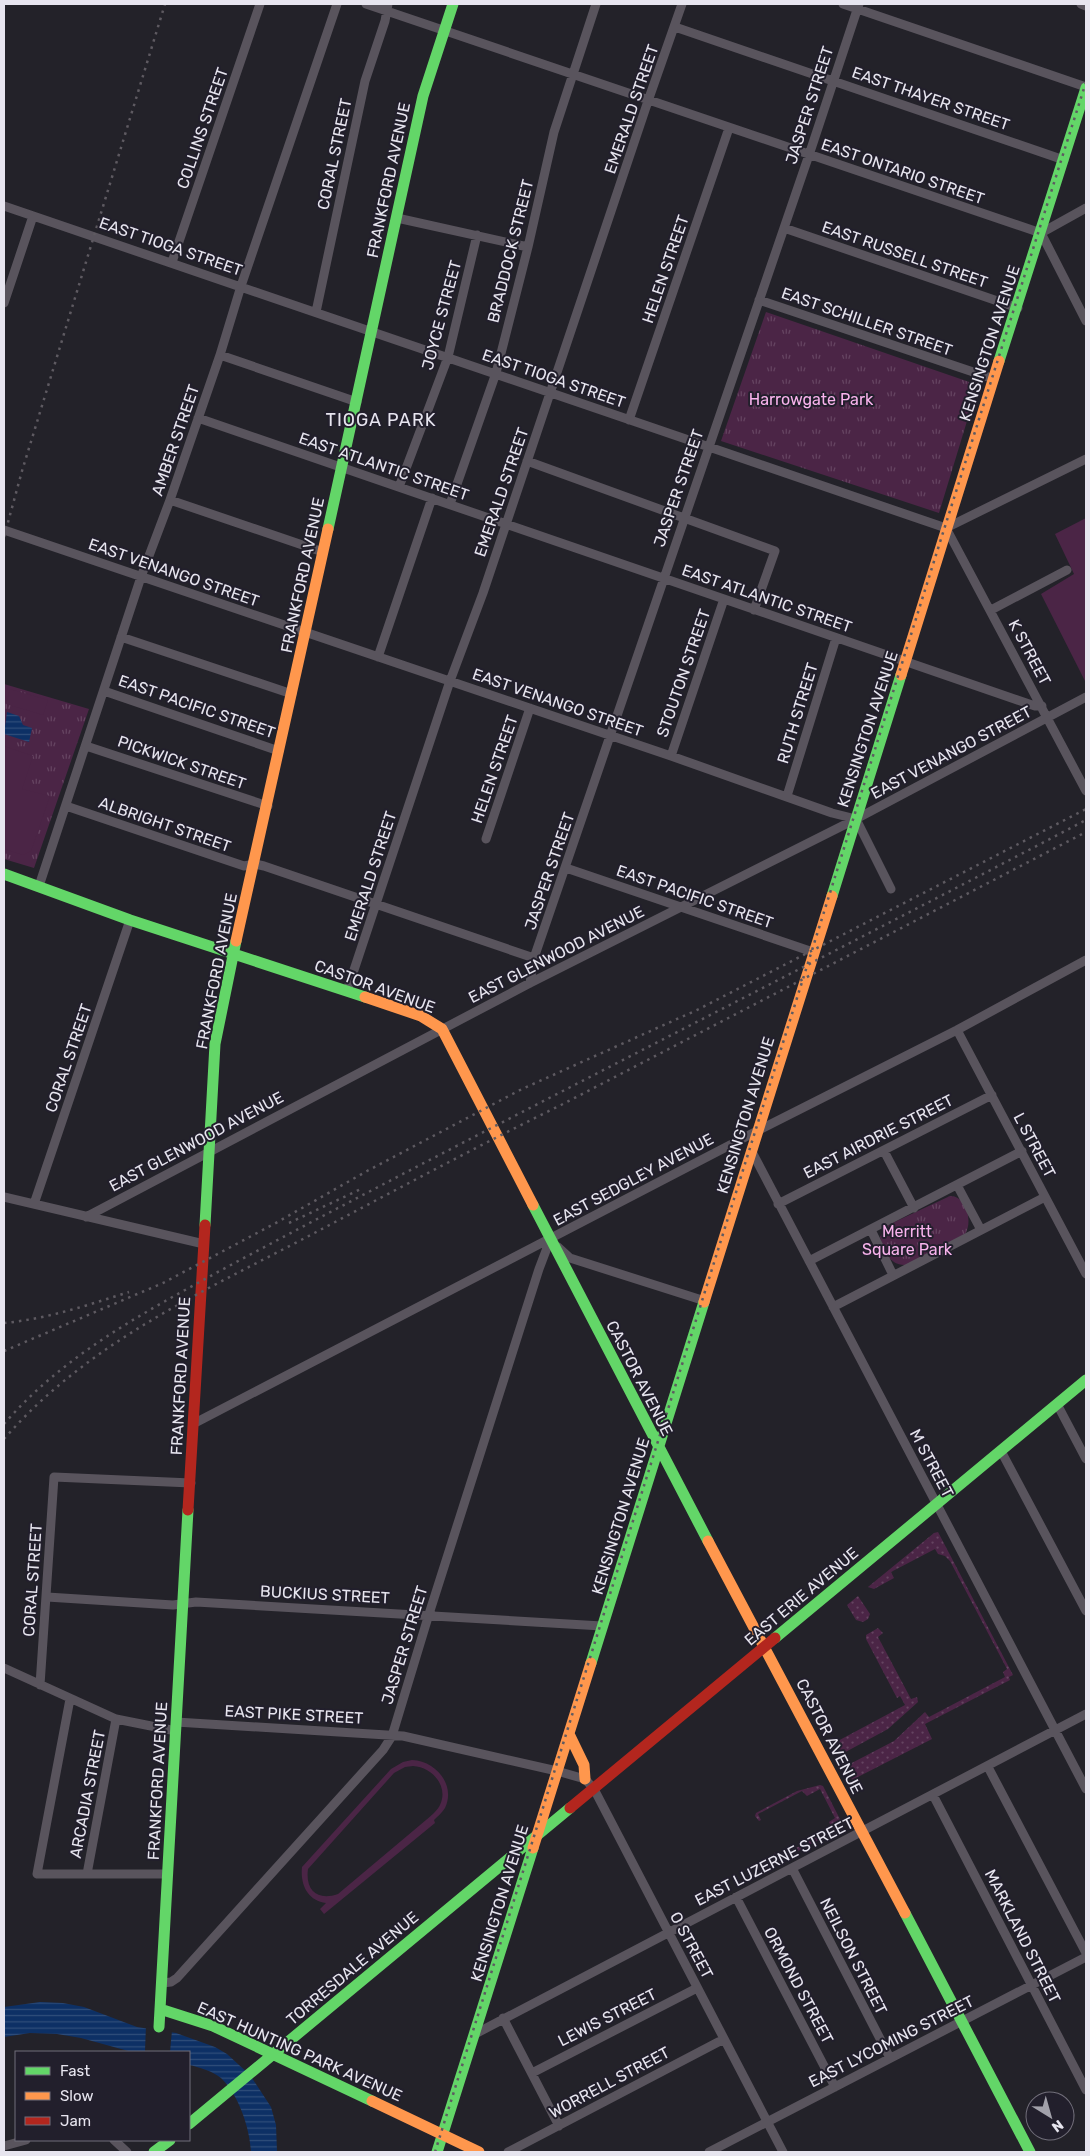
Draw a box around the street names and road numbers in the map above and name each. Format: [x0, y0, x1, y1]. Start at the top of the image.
street label: EMERALD STREET [600, 42, 663, 176]
street label: JASPER STREET [781, 44, 838, 167]
street label: EAST THAYER STREET [850, 63, 1012, 134]
street label: COLLINS STREET [173, 65, 232, 191]
street label: CORAL STREET [313, 97, 356, 212]
street label: FRANKFORD AVENUE [363, 101, 414, 260]
street label: EAST ONTARIO STREET [819, 135, 987, 208]
street label: BRADDOCK STREET [483, 177, 537, 325]
street label: EAST TIOGA STREET [97, 213, 245, 280]
street label: HELEN STREET [638, 213, 693, 326]
street label: EAST RUSSELL STREET [820, 217, 990, 292]
street label: JOYCE STREET [418, 258, 465, 372]
street label: KENSINGTON AVENUE [955, 263, 1024, 424]
street label: EAST SCHILLER STREET [779, 283, 955, 360]
street label: EAST TIOGA STREET [480, 345, 628, 412]
street label: AMBER STREET [148, 382, 203, 498]
street label: EMERALD STREET [470, 425, 533, 559]
street label: JASPER STREET [649, 427, 707, 549]
street label: EAST ATLANTIC STREET [296, 428, 471, 505]
street label: FRANKFORD AVENUE [277, 496, 328, 655]
street label: EAST VENANGO STREET [86, 534, 262, 611]
street label: EAST ATLANTIC STREET [679, 560, 854, 637]
street label: STOUTON STREET [653, 607, 714, 740]
street label: K STREET [1004, 616, 1055, 688]
street label: KENSINGTON AVENUE [833, 649, 902, 810]
street label: RUTH STREET [773, 660, 822, 766]
street label: EAST VENANGO STREET [470, 664, 646, 741]
street label: EAST PACIFIC STREET [116, 671, 278, 742]
street label: EAST VENANGO STREET [868, 702, 1035, 803]
street label: HELEN STREET [467, 713, 522, 826]
street label: PICKWICK STREET [115, 732, 248, 793]
street label: ALBRIGHT STREET [96, 793, 233, 856]
street label: EMERALD STREET [341, 809, 400, 944]
street label: JASPER STREET [520, 810, 578, 932]
street label: EAST PACIFIC STREET [614, 861, 776, 932]
street label: FRANKFORD AVENUE [192, 891, 241, 1051]
street label: EAST GLENWOOD AVENUE [465, 902, 647, 1007]
street label: CASTOR AVENUE [312, 956, 438, 1017]
street label: CORAL STREET [41, 1001, 96, 1115]
street label: KENSINGTON AVENUE [713, 1034, 778, 1196]
street label: EAST GLENWOOD AVENUE [106, 1087, 287, 1196]
street label: EAST AIRDRIE STREET [800, 1090, 956, 1183]
street label: L STREET [1010, 1110, 1060, 1181]
street label: EAST SEDGLEY AVENUE [550, 1129, 717, 1230]
street label: FRANKFORD AVENUE [167, 1296, 194, 1456]
street label: CASTOR AVENUE [602, 1317, 677, 1439]
street label: M STREET [906, 1426, 958, 1501]
street label: KENSINGTON AVENUE [588, 1435, 653, 1597]
street label: CORAL STREET [19, 1523, 46, 1637]
street label: EAST ERIE AVENUE [741, 1543, 862, 1650]
street label: BUCKIUS STREET [260, 1582, 390, 1607]
street label: JASPER STREET [377, 1584, 432, 1707]
street label: CASTOR AVENUE [792, 1675, 867, 1797]
street label: FRANKFORD AVENUE [144, 1701, 171, 1861]
street label: EAST PIKE STREET [224, 1701, 364, 1728]
street label: ARCADIA STREET [66, 1728, 109, 1860]
street label: EAST LUZERNE STREET [692, 1813, 857, 1910]
street label: KENSINGTON AVENUE [467, 1822, 532, 1984]
street label: MARKLAND STREET [981, 1866, 1065, 2006]
street label: NEILSON STREET [816, 1895, 891, 2018]
street label: TORRESDALE AVENUE [282, 1908, 422, 2029]
street label: O STREET [666, 1909, 717, 1982]
street label: ORMOND STREET [760, 1924, 837, 2047]
street label: LEWIS STREET [555, 1984, 660, 2050]
street label: EAST LYCOMING STREET [805, 1991, 977, 2091]
street label: EAST HUNTING PARK AVENUE [194, 1998, 405, 2105]
street label: WORRELL STREET [546, 2043, 673, 2122]

